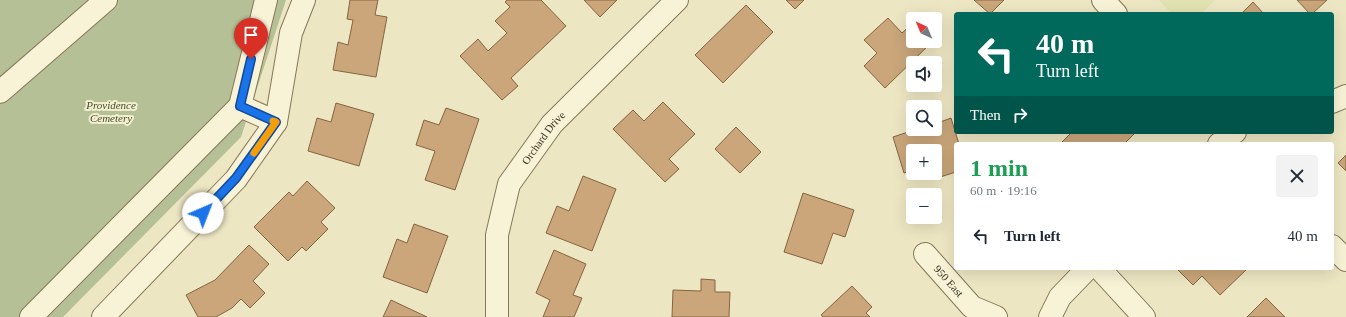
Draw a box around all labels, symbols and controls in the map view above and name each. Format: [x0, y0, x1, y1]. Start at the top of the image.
north arrow [906, 12, 942, 48]
map controls [906, 12, 942, 224]
pin [234, 18, 268, 59]
icon: arrive [240, 24, 262, 46]
icon: left [970, 28, 1022, 80]
text: 40 m [1036, 28, 1094, 59]
button: sound [906, 56, 942, 92]
text: Turn left [1036, 61, 1099, 81]
park label: Providence Cemetery [85, 99, 136, 124]
button: search [906, 100, 942, 136]
icon: right [1009, 104, 1031, 126]
text: Then [970, 107, 1001, 123]
street label: Orchard Drive [519, 109, 567, 167]
button: + [906, 144, 942, 180]
text: 1 min [970, 155, 1028, 181]
button: close [1276, 155, 1318, 197]
text: 60 m · 19:16 [970, 183, 1037, 198]
button: − [906, 188, 942, 224]
position arrow [182, 192, 224, 234]
icon: left [970, 225, 992, 247]
text: Turn left [1004, 228, 1061, 244]
text: 40 m [1288, 228, 1318, 244]
street label: 950 East [932, 263, 966, 299]

